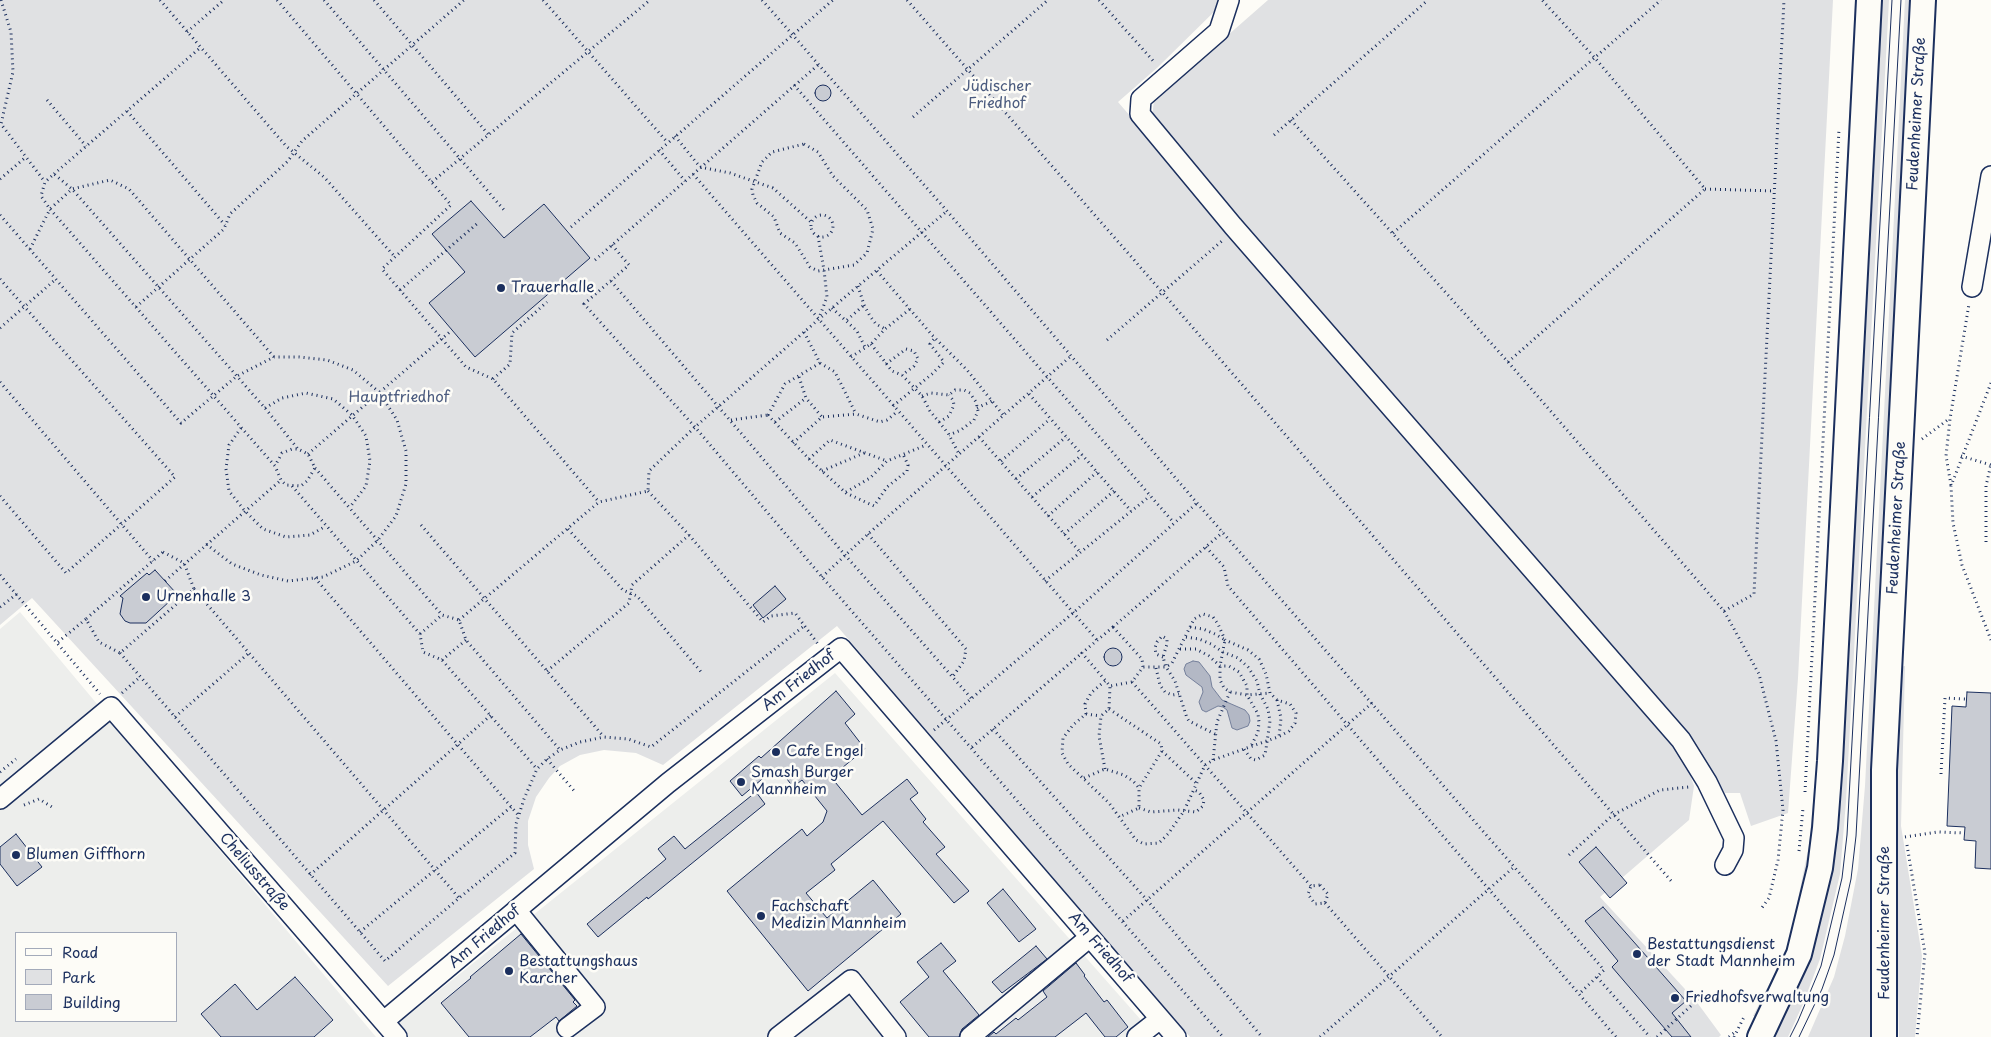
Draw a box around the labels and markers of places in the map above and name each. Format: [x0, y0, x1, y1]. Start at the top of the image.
place label: Trauerhalle [511, 279, 594, 297]
marker: Trauerhalle [495, 282, 507, 294]
place label: Urnenhalle 3 [156, 588, 251, 606]
marker: Urnenhalle 3 [140, 591, 152, 603]
place label: Cafe Engel [786, 743, 864, 761]
marker: Cafe Engel [770, 746, 782, 758]
place label: Smash Burger Mannheim [751, 764, 853, 799]
marker: Smash Burger Mannheim [735, 776, 747, 788]
place label: Blumen Giffhorn [26, 846, 146, 864]
marker: Blumen Giffhorn [10, 849, 22, 861]
place label: Fachschaft Medizin Mannheim [771, 898, 907, 933]
marker: Fachschaft Medizin Mannheim [755, 910, 767, 922]
place label: Bestattungsdienst der Stadt Mannheim [1647, 936, 1795, 971]
marker: Bestattungsdienst der Stadt Mannheim [1631, 948, 1643, 960]
place label: Bestattungshaus Karcher [519, 953, 638, 988]
marker: Bestattungshaus Karcher [503, 965, 515, 977]
place label: Friedhofsverwaltung [1685, 989, 1829, 1007]
marker: Friedhofsverwaltung [1669, 992, 1681, 1004]

